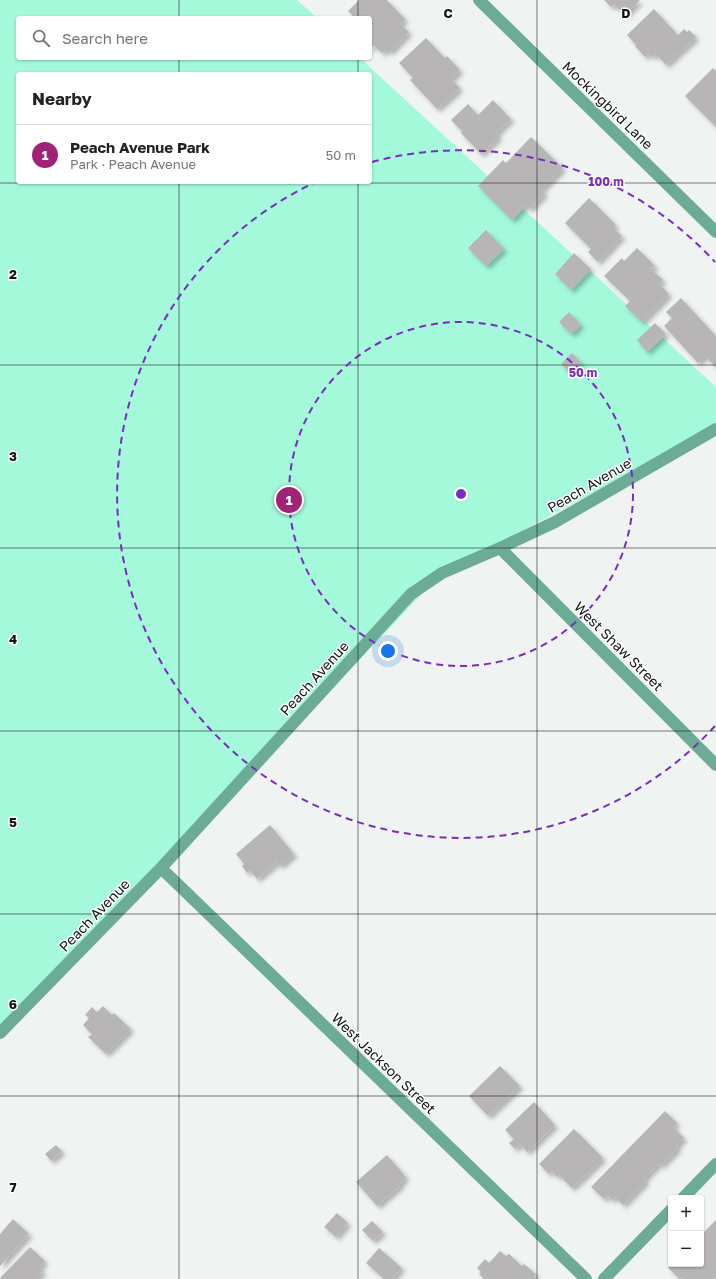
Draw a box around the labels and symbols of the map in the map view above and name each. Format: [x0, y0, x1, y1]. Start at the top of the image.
text: C [443, 5, 453, 21]
text: D [621, 5, 631, 21]
street label: Mockingbird Lane [559, 57, 657, 153]
text: 100 m [588, 174, 624, 189]
text: 2 [9, 266, 17, 282]
text: 50 m [569, 365, 597, 380]
text: 3 [9, 448, 17, 464]
street label: Peach Avenue [544, 454, 634, 516]
pin: 1 [276, 485, 302, 515]
centre of rings [454, 487, 468, 501]
street label: West Shaw Street [571, 598, 667, 694]
text: 4 [9, 631, 17, 647]
street label: Peach Avenue [276, 637, 352, 719]
your location [378, 641, 398, 661]
text: 5 [9, 814, 17, 830]
street label: Peach Avenue [55, 875, 133, 955]
text: 6 [9, 996, 17, 1012]
street label: West Jackson Street [328, 1009, 440, 1117]
text: 7 [9, 1179, 17, 1195]

